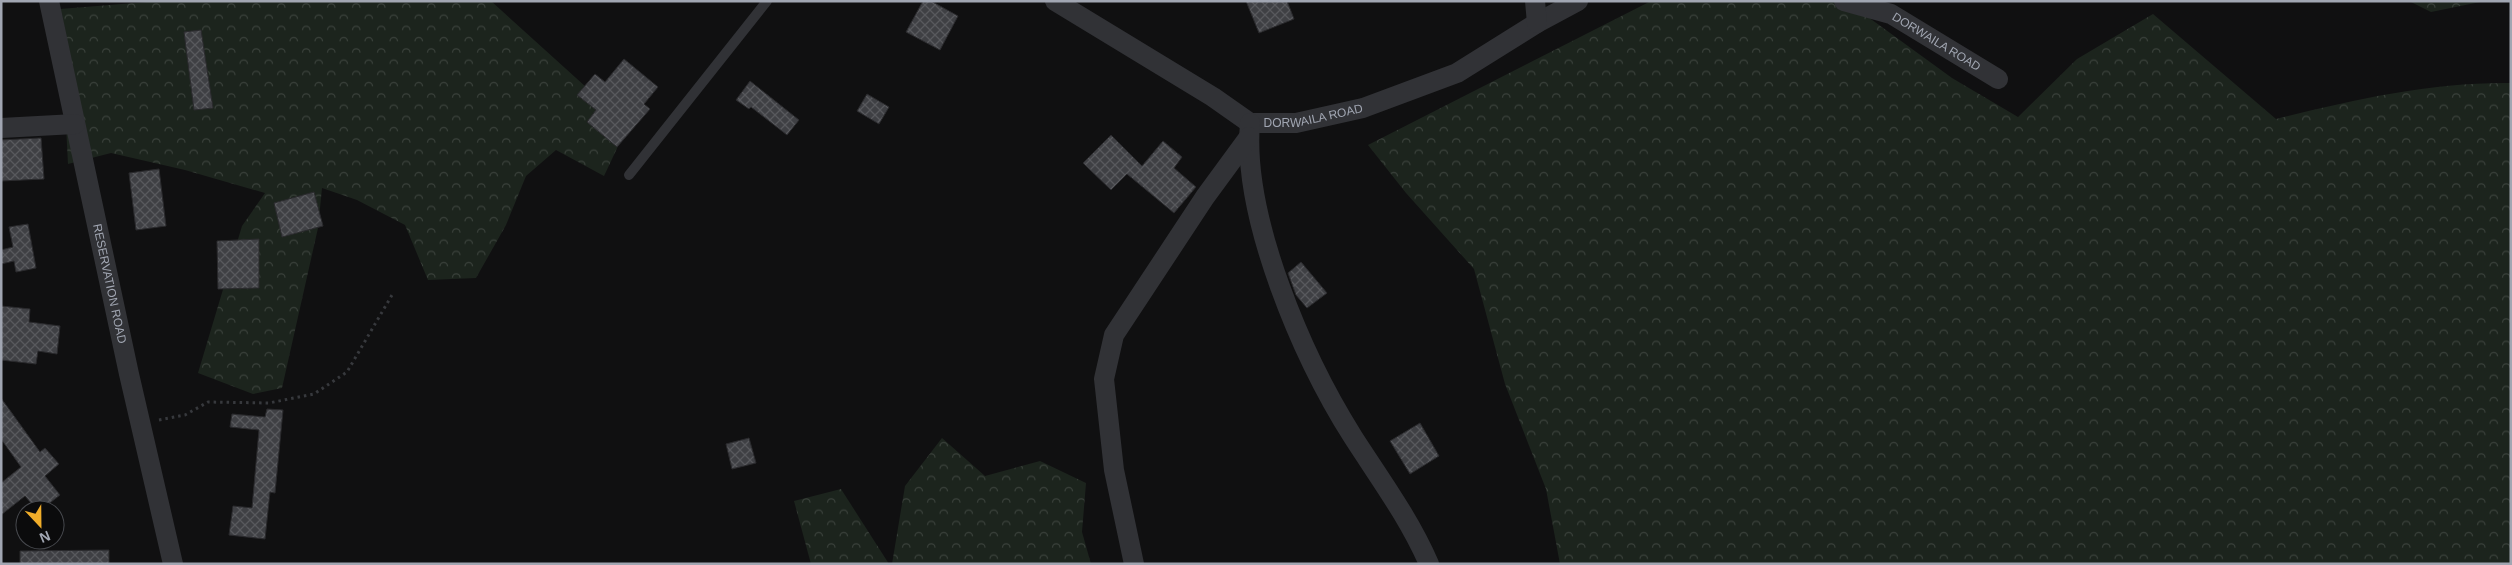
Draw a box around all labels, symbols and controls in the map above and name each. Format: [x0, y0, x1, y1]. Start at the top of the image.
street label: DORWAILA ROAD [1890, 9, 1983, 74]
street label: DORWAILA ROAD [1264, 101, 1364, 130]
street label: RESERVATION ROAD [90, 222, 129, 345]
north arrow [15, 500, 65, 550]
text: N [37, 528, 53, 546]

